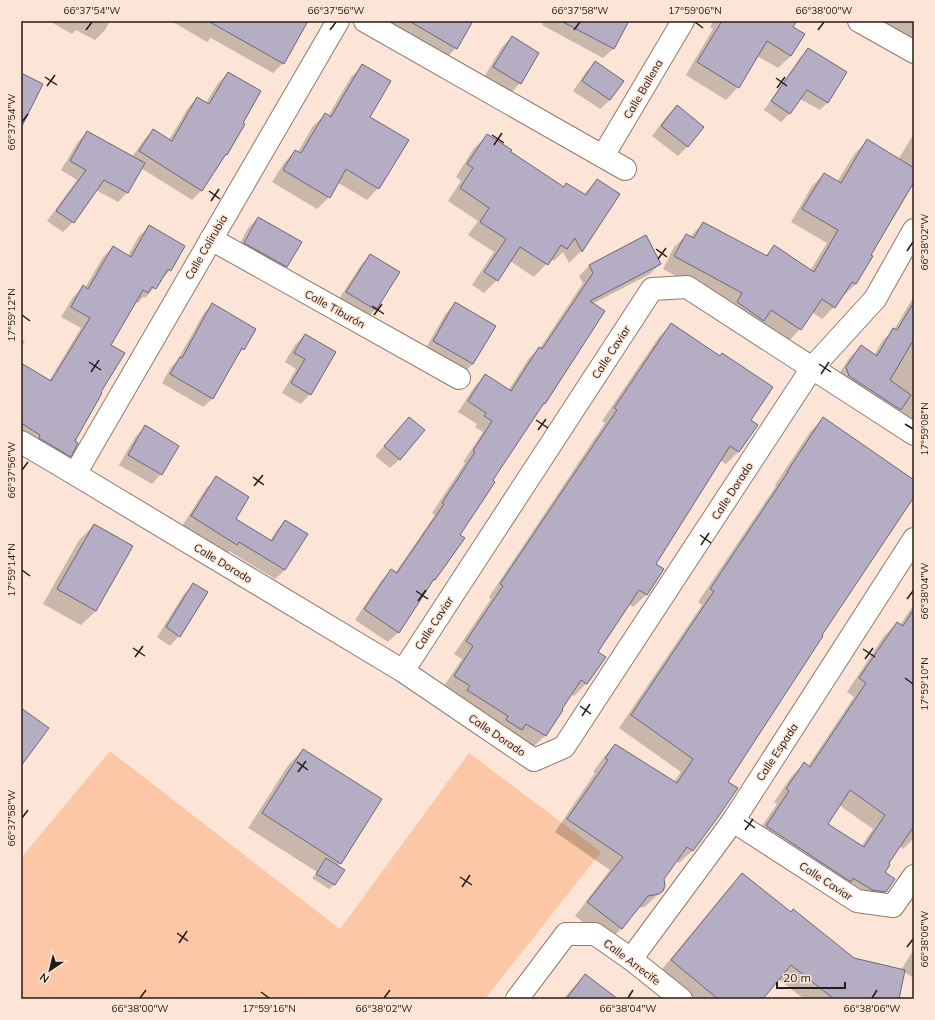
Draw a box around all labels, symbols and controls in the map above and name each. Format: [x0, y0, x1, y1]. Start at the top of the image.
text: 66°37'54"W [64, 4, 120, 17]
text: 66°37'56"W [308, 4, 364, 17]
text: 66°37'58"W [552, 4, 608, 17]
text: 17°59'06"N [668, 4, 722, 17]
text: 66°38'00"W [796, 4, 852, 17]
street label: Calle Ballena [620, 57, 666, 121]
text: 66°37'54"W [5, 94, 18, 150]
street label: Calle Colirubia [182, 212, 230, 282]
text: 66°38'02"W [918, 214, 931, 270]
street label: Calle Tiburón [302, 287, 368, 331]
text: 17°59'12"N [5, 288, 18, 342]
street label: Calle Caviar [589, 323, 633, 381]
text: 17°59'08"N [918, 402, 931, 456]
text: 66°37'56"W [5, 442, 18, 498]
street label: Calle Dorado [708, 460, 756, 522]
street label: Calle Dorado [191, 540, 255, 586]
text: 17°59'14"N [5, 543, 18, 597]
text: 66°38'04"W [918, 563, 931, 619]
street label: Calle Caviar [412, 594, 456, 652]
text: 17°59'10"N [918, 657, 931, 711]
street label: Calle Dorado [466, 711, 528, 759]
street label: Calle Espada [753, 720, 801, 784]
text: 66°37'58"W [5, 790, 18, 846]
street label: Calle Caviar [797, 859, 855, 903]
text: 66°38'06"W [918, 911, 931, 967]
street label: Calle Arrecife [601, 936, 663, 988]
north arrow [30, 950, 70, 990]
scale bar [777, 964, 845, 990]
text: N [37, 970, 52, 986]
text: 20 m [783, 970, 811, 985]
text: 66°38'00"W [112, 1002, 168, 1015]
text: 17°59'16"N [242, 1002, 296, 1015]
text: 66°38'02"W [356, 1002, 412, 1015]
text: 66°38'04"W [600, 1002, 656, 1015]
text: 66°38'06"W [844, 1002, 900, 1015]

